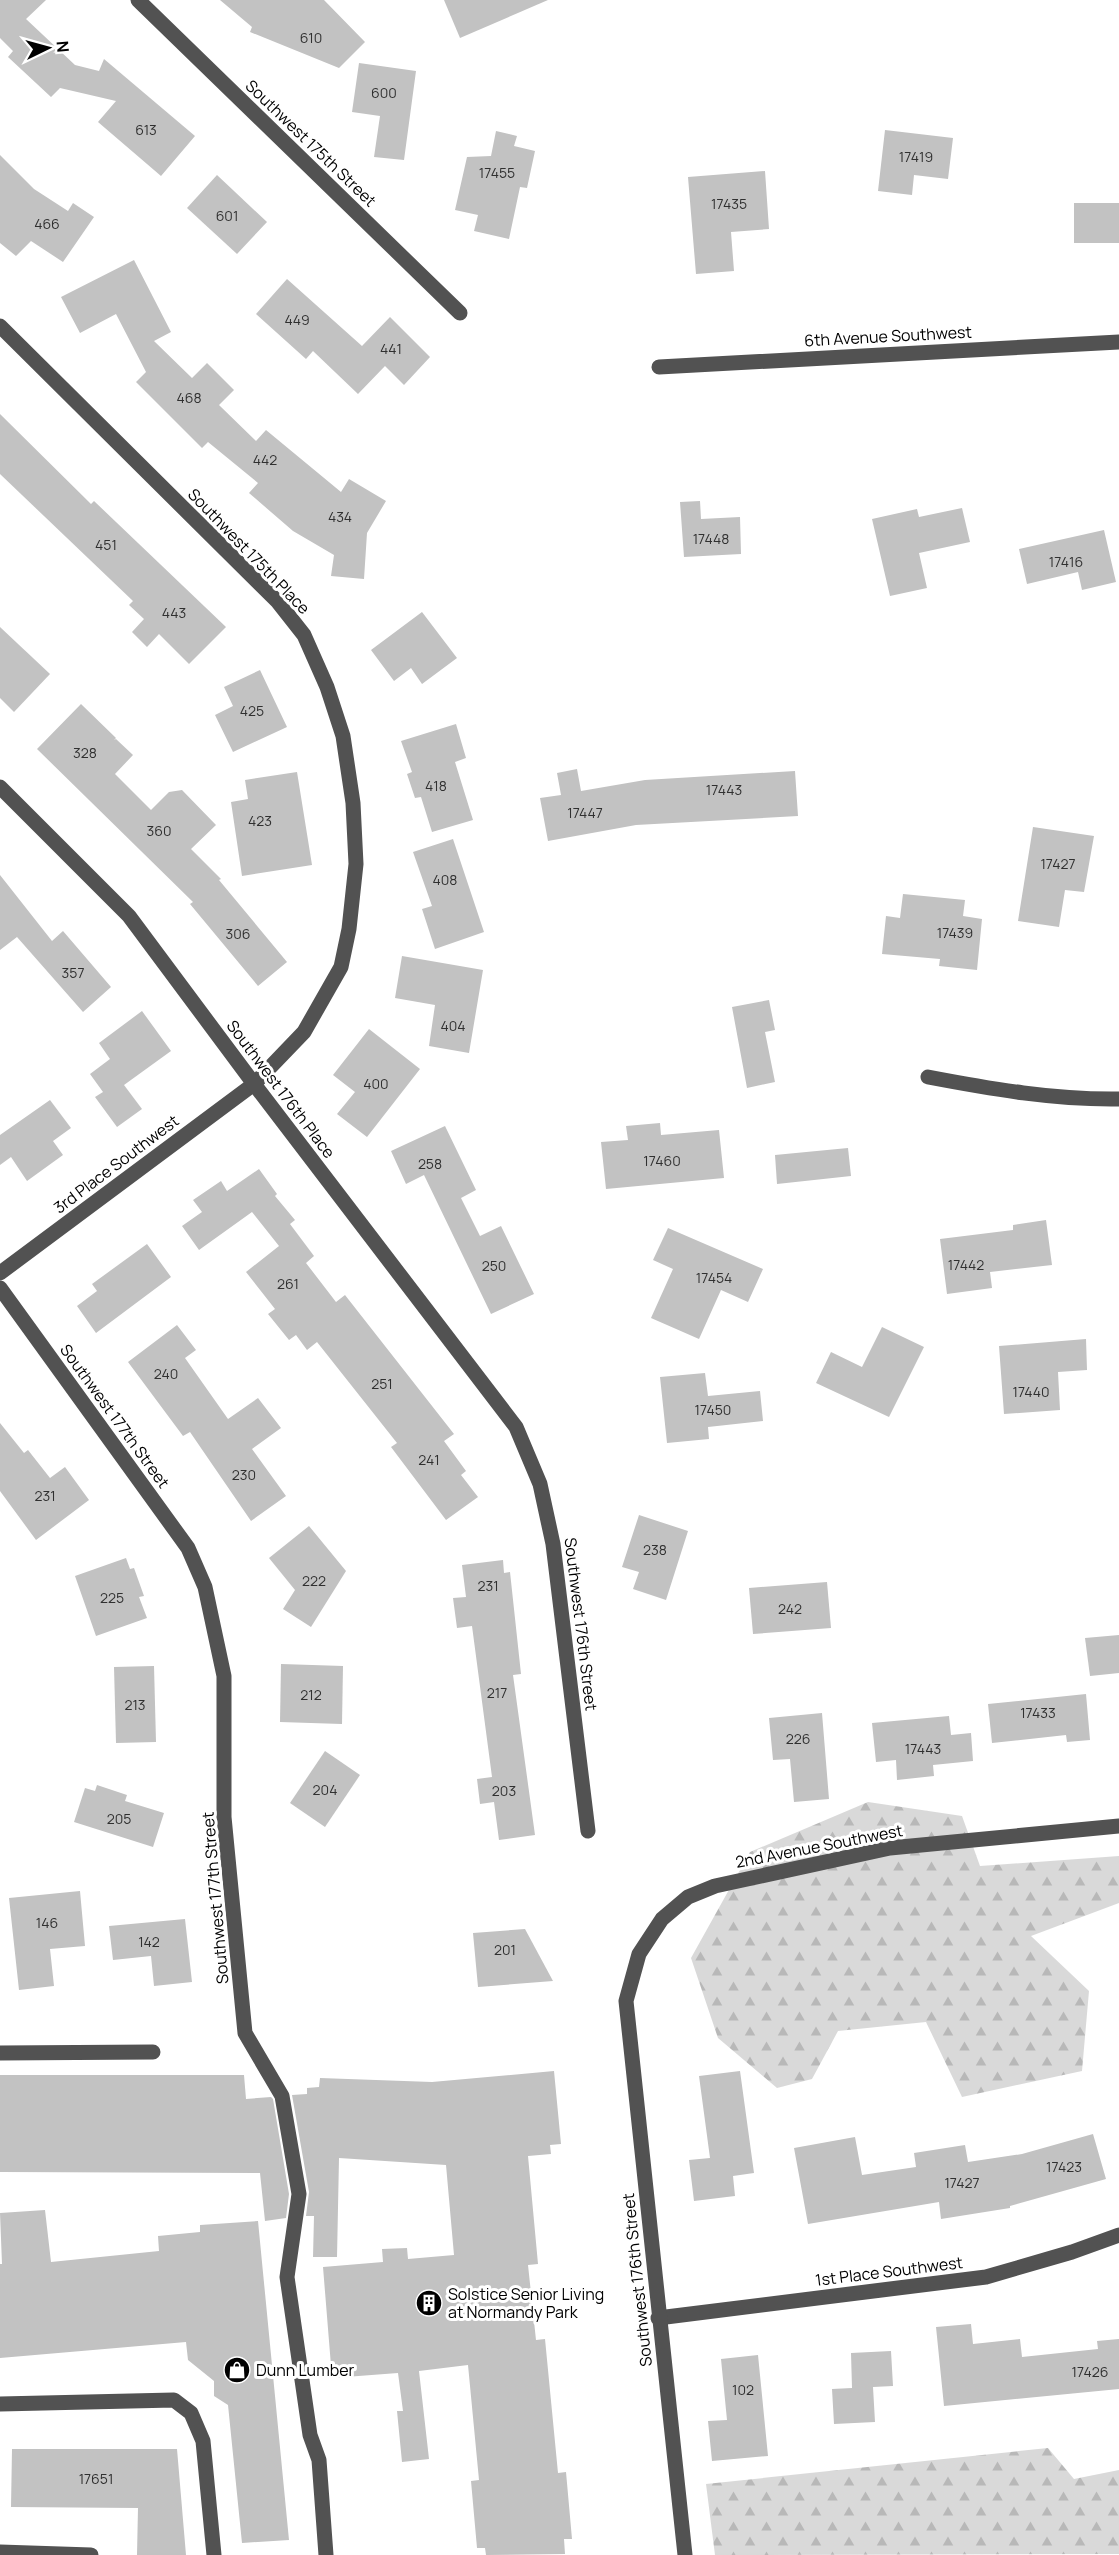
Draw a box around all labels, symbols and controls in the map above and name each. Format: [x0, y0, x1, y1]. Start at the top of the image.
north arrow [18, 18, 78, 78]
house number: 610 [300, 28, 322, 47]
text: N [51, 40, 74, 53]
street label: Southwest 175th Street [241, 75, 381, 211]
house number: 600 [371, 83, 397, 102]
house number: 613 [135, 120, 157, 139]
house number: 17419 [899, 147, 933, 166]
house number: 17455 [479, 163, 515, 182]
house number: 17435 [711, 194, 747, 213]
house number: 601 [216, 206, 238, 225]
house number: 466 [34, 214, 60, 233]
house number: 449 [284, 310, 310, 329]
street label: 6th Avenue Southwest [804, 321, 972, 351]
house number: 441 [380, 339, 402, 358]
house number: 468 [176, 388, 202, 407]
house number: 442 [253, 450, 277, 469]
street label: Southwest 175th Place [183, 483, 315, 619]
house number: 434 [328, 507, 352, 526]
house number: 17448 [693, 529, 729, 548]
house number: 451 [95, 535, 117, 554]
house number: 17416 [1049, 552, 1083, 571]
house number: 443 [162, 603, 186, 622]
house number: 425 [240, 701, 264, 720]
house number: 328 [73, 743, 97, 762]
house number: 418 [425, 776, 447, 795]
house number: 17443 [706, 780, 742, 799]
house number: 17447 [567, 803, 603, 822]
house number: 423 [248, 811, 272, 830]
house number: 360 [147, 821, 171, 840]
house number: 17427 [1040, 854, 1076, 873]
house number: 408 [433, 870, 457, 889]
house number: 17439 [937, 923, 973, 942]
house number: 306 [226, 924, 250, 943]
house number: 357 [62, 963, 84, 982]
street label: Southwest 176th Place [222, 1015, 340, 1163]
house number: 404 [440, 1016, 466, 1035]
house number: 400 [363, 1074, 389, 1093]
street label: 3rd Place Southwest [49, 1110, 183, 1218]
house number: 17460 [643, 1151, 681, 1170]
house number: 258 [418, 1154, 442, 1173]
house number: 17442 [948, 1255, 984, 1274]
house number: 250 [482, 1256, 506, 1275]
house number: 17454 [696, 1268, 732, 1287]
house number: 261 [277, 1274, 299, 1293]
street label: Southwest 177th Street [55, 1340, 175, 1492]
house number: 240 [154, 1364, 178, 1383]
house number: 251 [371, 1374, 393, 1393]
house number: 17440 [1012, 1382, 1050, 1401]
house number: 17450 [695, 1400, 731, 1419]
house number: 241 [418, 1450, 440, 1469]
house number: 230 [232, 1465, 256, 1484]
house number: 231 [34, 1486, 56, 1505]
street label: Southwest 176th Street [559, 1536, 603, 1712]
house number: 238 [643, 1540, 667, 1559]
house number: 222 [302, 1571, 326, 1590]
house number: 231 [477, 1576, 499, 1595]
house number: 225 [100, 1588, 124, 1607]
house number: 242 [778, 1599, 802, 1618]
house number: 217 [487, 1683, 507, 1702]
house number: 212 [300, 1685, 322, 1704]
house number: 213 [124, 1695, 146, 1714]
house number: 17433 [1020, 1703, 1056, 1722]
house number: 226 [786, 1729, 810, 1748]
house number: 17443 [905, 1739, 941, 1758]
house number: 204 [313, 1780, 337, 1799]
house number: 203 [492, 1781, 516, 1800]
house number: 205 [107, 1809, 131, 1828]
street label: Southwest 177th Street [197, 1811, 233, 1985]
street label: 2nd Avenue Southwest [733, 1819, 905, 1873]
house number: 146 [36, 1913, 58, 1932]
house number: 142 [138, 1932, 160, 1951]
house number: 201 [494, 1940, 516, 1959]
house number: 17423 [1046, 2157, 1082, 2176]
house number: 17427 [944, 2173, 980, 2192]
street label: Southwest 176th Street [617, 2192, 657, 2368]
street label: 1st Place Southwest [814, 2251, 964, 2291]
place label: Solstice Senior Living at Normandy Park [448, 2283, 604, 2323]
building icon: Solstice Senior Living at Normandy Park [414, 2288, 444, 2318]
shop icon: Dunn Lumber [222, 2355, 252, 2385]
place label: Dunn Lumber [256, 2359, 355, 2381]
house number: 17426 [1072, 2362, 1108, 2381]
house number: 102 [732, 2380, 754, 2399]
house number: 17651 [79, 2469, 113, 2488]

